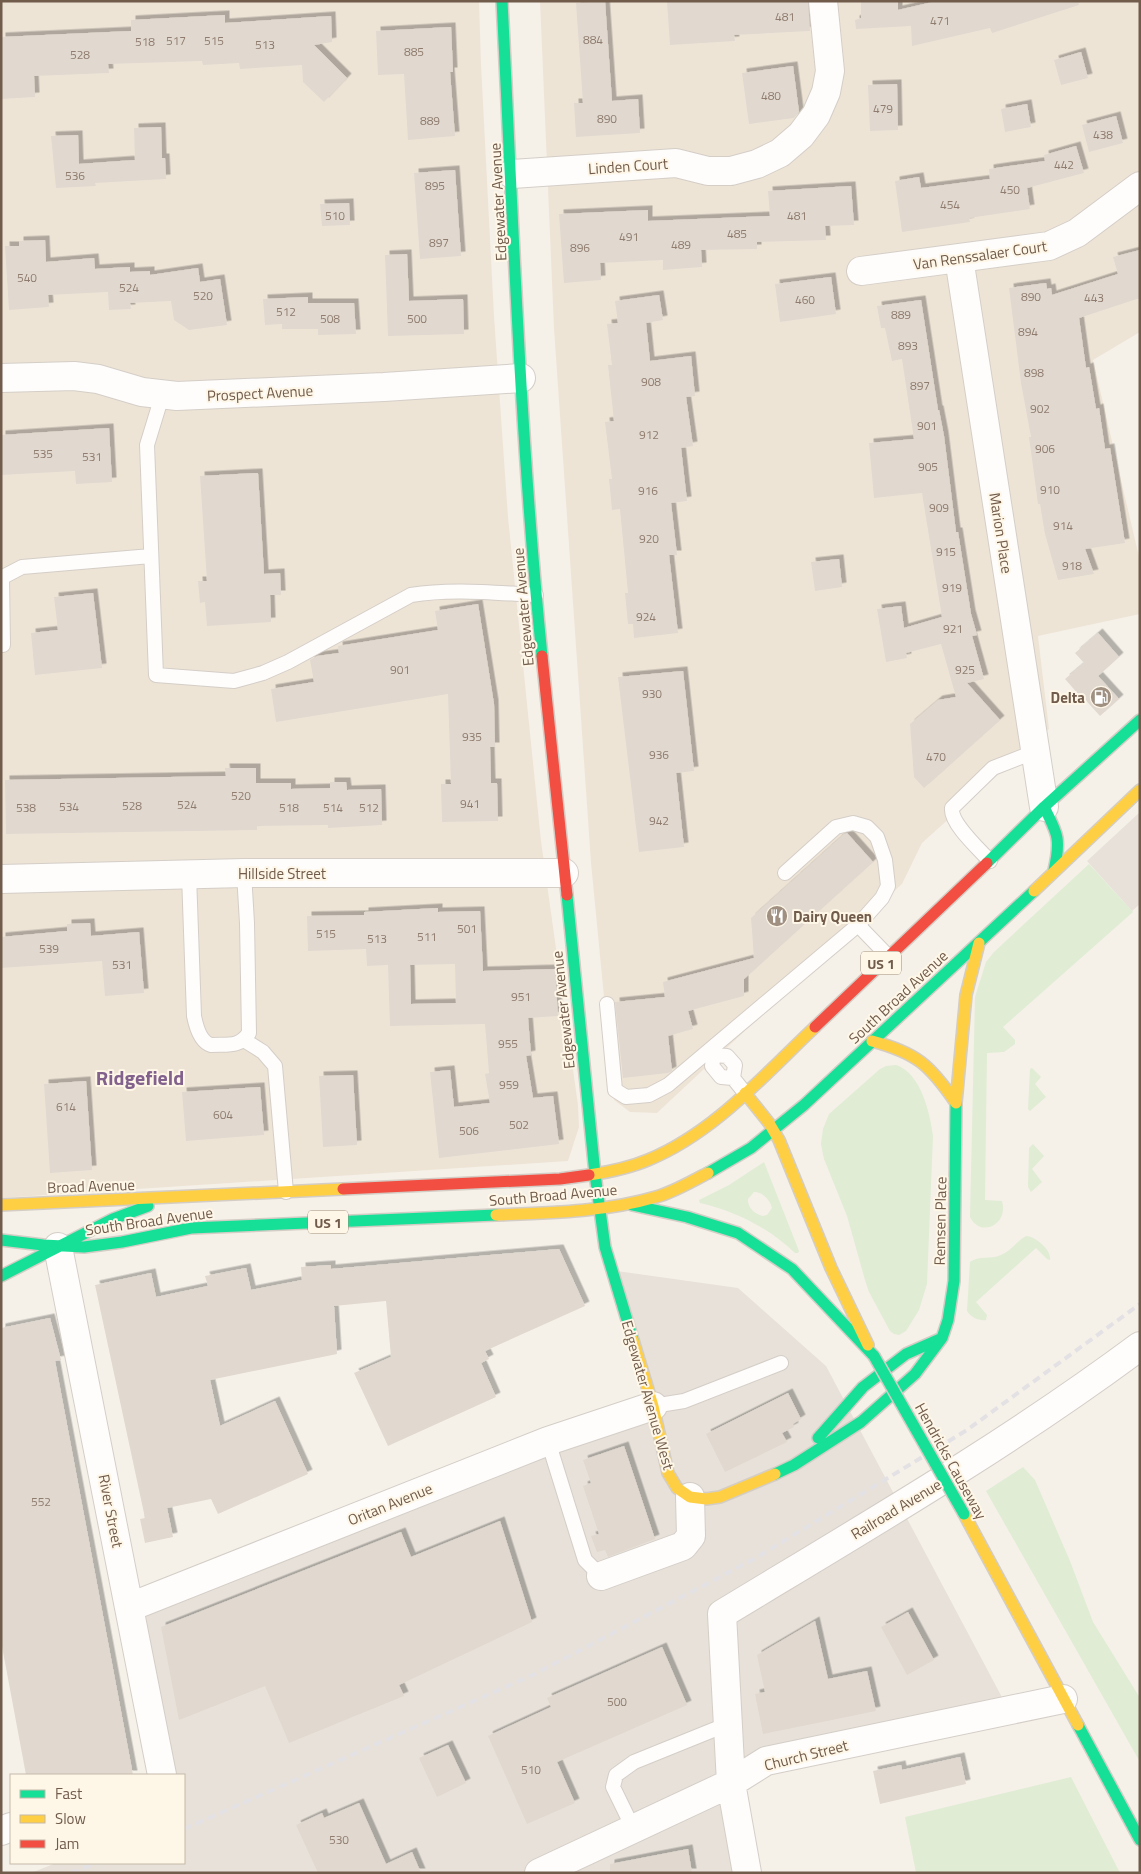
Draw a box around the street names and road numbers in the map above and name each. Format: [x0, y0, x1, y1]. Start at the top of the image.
street label: Edgewater Avenue [483, 142, 513, 262]
street label: Linden Court [587, 152, 669, 180]
street label: Van Renssalaer Court [912, 234, 1049, 276]
street label: Prospect Avenue [206, 379, 314, 407]
street label: Marion Place [983, 491, 1019, 575]
street label: Edgewater Avenue [506, 547, 540, 667]
street label: Hillside Street [238, 862, 327, 885]
street label: South Broad Avenue [843, 945, 953, 1049]
street label: Edgewater Avenue [545, 950, 581, 1070]
road number: US 1 [861, 951, 901, 974]
street label: Broad Avenue [47, 1173, 135, 1199]
street label: Remsen Place [928, 1176, 952, 1266]
street label: South Broad Avenue [488, 1178, 618, 1212]
street label: South Broad Avenue [84, 1201, 214, 1241]
road number: US 1 [308, 1210, 348, 1234]
street label: Edgewater Avenue West [616, 1318, 681, 1473]
street label: Hendricks Causeway [909, 1398, 993, 1524]
street label: River Street [93, 1472, 130, 1550]
street label: Railroad Avenue [846, 1473, 946, 1545]
street label: Oritan Avenue [344, 1477, 436, 1531]
street label: Church Street [762, 1733, 851, 1777]

